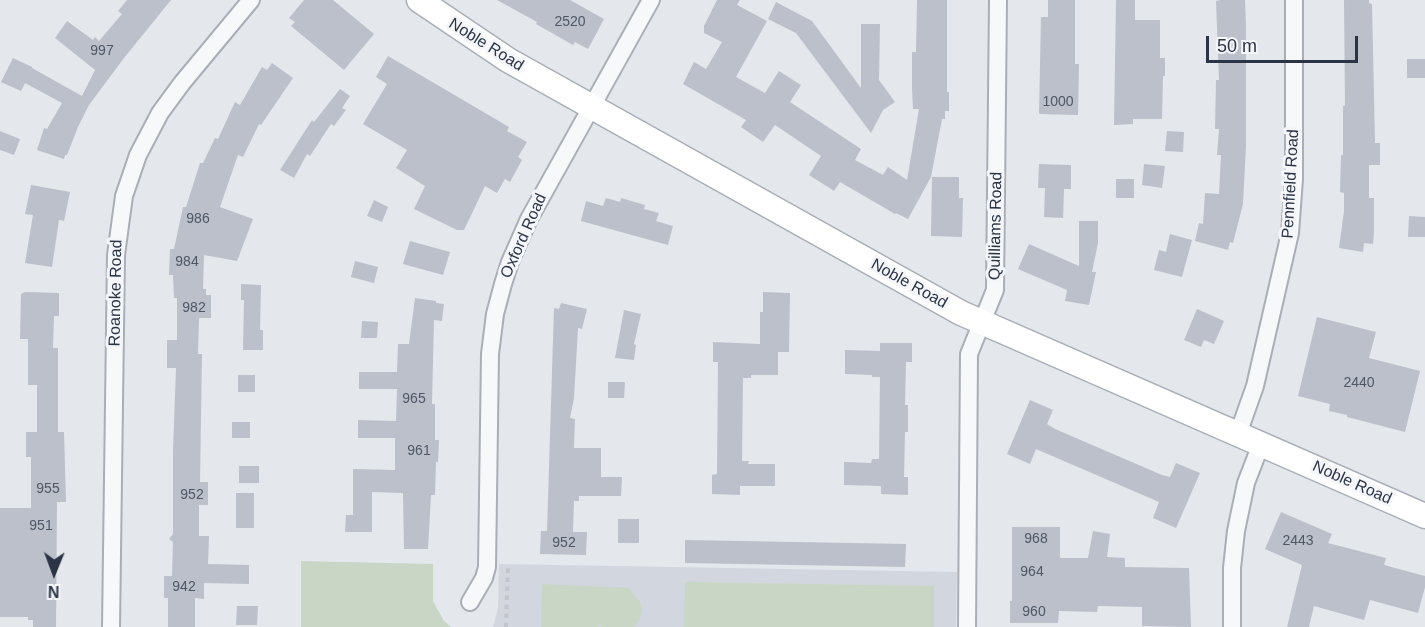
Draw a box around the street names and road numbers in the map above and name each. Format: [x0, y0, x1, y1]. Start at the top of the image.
street label: Noble Road [445, 14, 527, 76]
street label: Pennfield Road [1279, 129, 1303, 239]
street label: Quilliams Road [985, 172, 1007, 280]
street label: Oxford Road [497, 191, 551, 281]
street label: Roanoke Road [105, 239, 127, 347]
street label: Noble Road [867, 255, 951, 313]
street label: Noble Road [1309, 457, 1395, 509]

